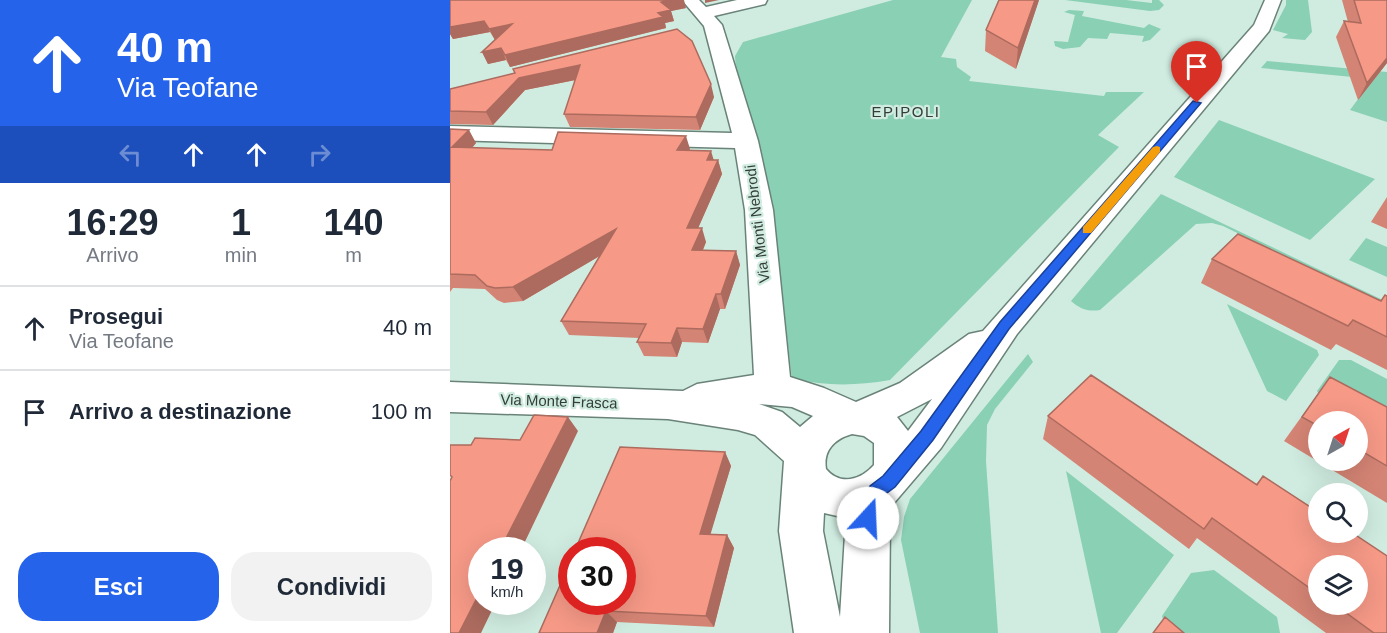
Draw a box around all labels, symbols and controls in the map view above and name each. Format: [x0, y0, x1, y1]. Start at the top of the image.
icon: ahead [18, 24, 96, 102]
text: 40 m [117, 24, 213, 71]
pin [1171, 41, 1222, 103]
icon: arrive [1180, 50, 1213, 83]
text: Via Teofane [117, 73, 259, 103]
district label: EPIPOLI [872, 103, 940, 120]
icon: left [114, 138, 147, 171]
icon: ahead [177, 138, 210, 171]
icon: ahead [240, 138, 273, 171]
icon: right [303, 138, 336, 171]
street label: Via Monti Nebrodi [741, 164, 773, 284]
text: 16:29 [66, 202, 158, 243]
text: 1 [231, 202, 251, 243]
text: 140 [323, 202, 384, 243]
text: Arrivo [86, 244, 139, 266]
text: min [225, 244, 257, 266]
text: m [345, 244, 362, 266]
text: Prosegui [69, 304, 163, 329]
icon: ahead [18, 312, 51, 345]
text: 40 m [383, 315, 432, 340]
text: Via Teofane [69, 330, 174, 352]
street label: Via Monte Frasca [500, 390, 619, 412]
icon: arrive [18, 396, 51, 429]
text: Arrivo a destinazione [69, 399, 292, 424]
text: 100 m [371, 399, 432, 424]
north arrow [1308, 411, 1368, 471]
map controls [1308, 411, 1368, 615]
button: search [1308, 483, 1368, 543]
position arrow [836, 486, 900, 550]
speed limit sign: 30 [558, 537, 636, 615]
button: Esci [18, 552, 219, 621]
button: Condividi [231, 552, 432, 621]
text: 19 [490, 552, 524, 585]
button: layers [1308, 555, 1368, 615]
text: km/h [491, 583, 523, 600]

